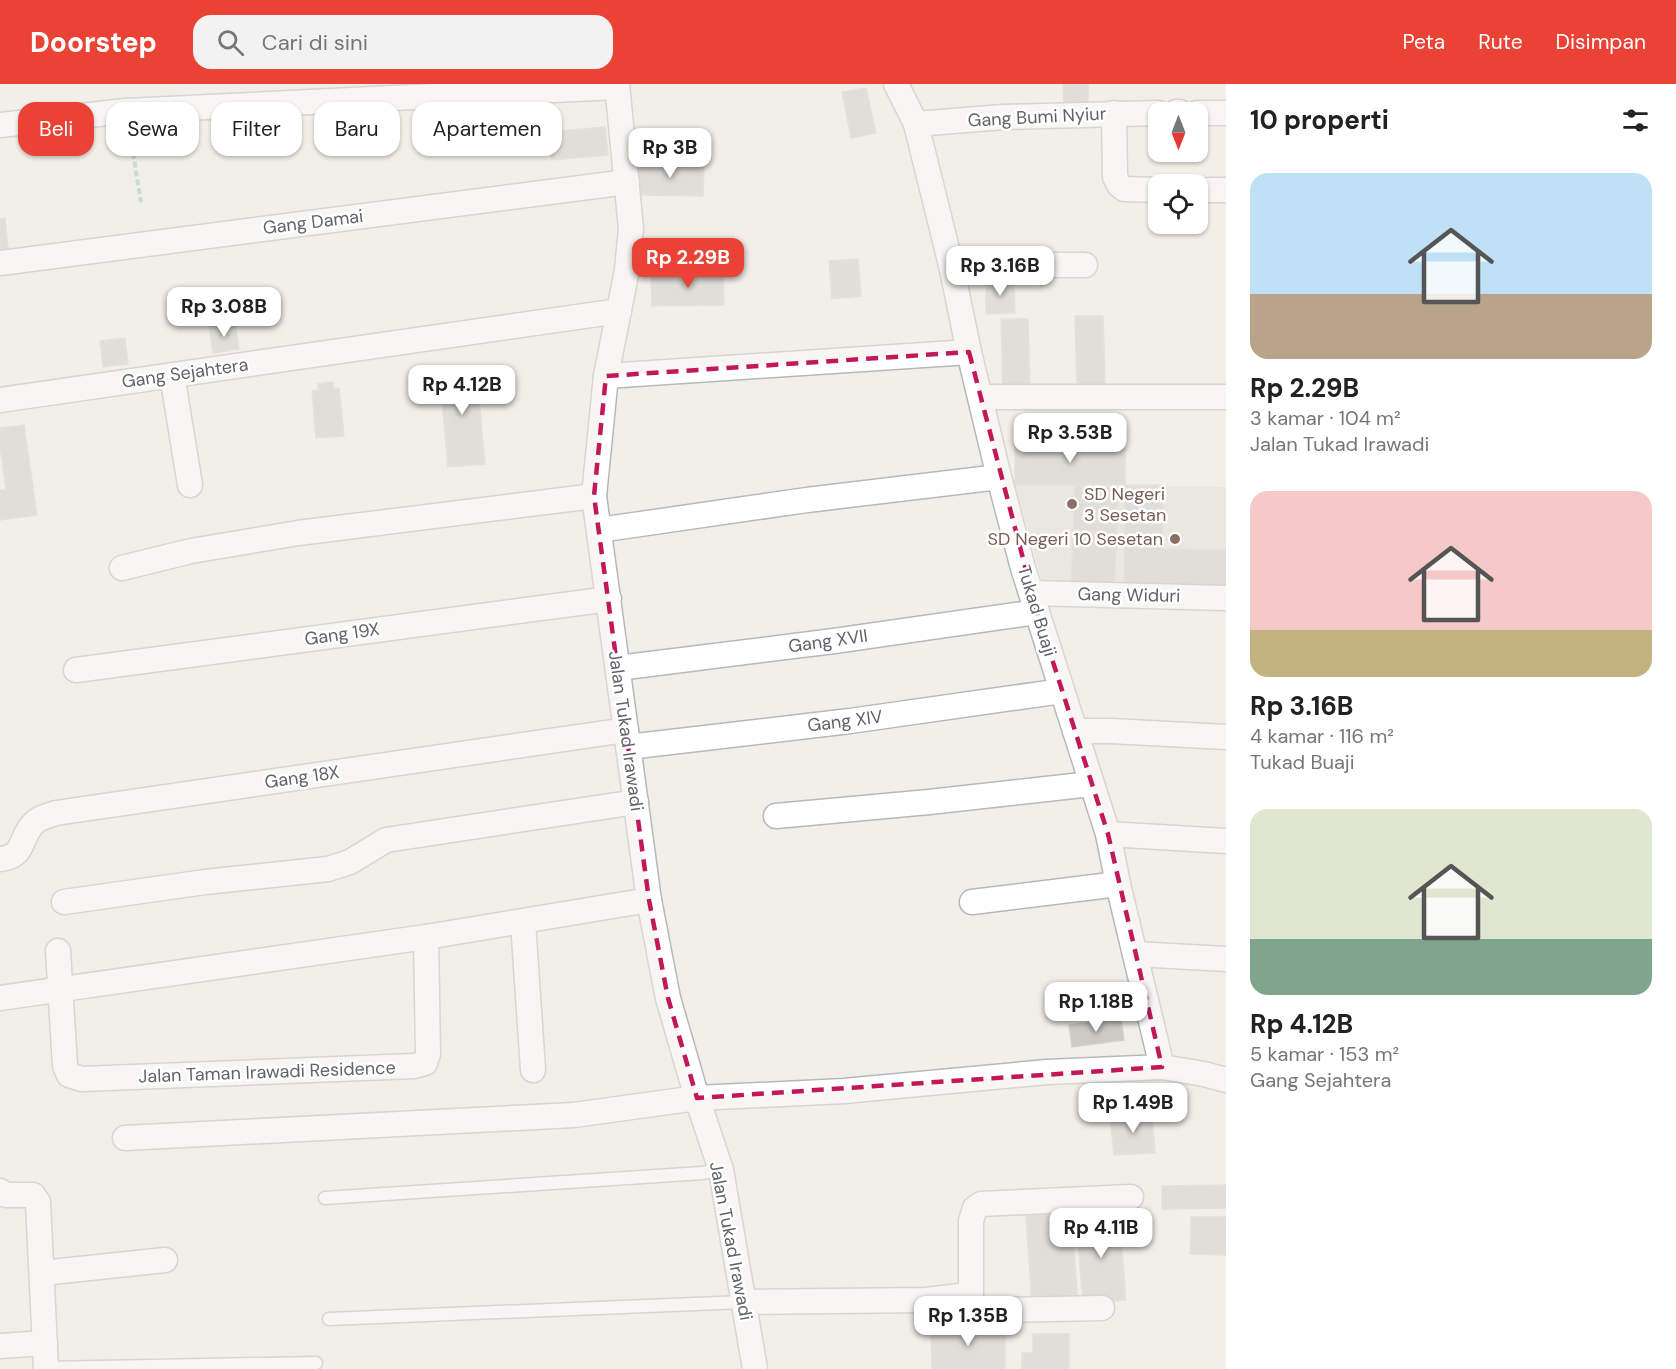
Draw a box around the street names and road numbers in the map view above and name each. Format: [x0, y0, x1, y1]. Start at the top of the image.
street label: Gang Bumi Nyiur [967, 101, 1107, 133]
street label: Gang Damai [261, 204, 365, 240]
street label: Gang Sejahtera [120, 352, 250, 394]
street label: Tukad Buaji [1012, 563, 1062, 659]
street label: Gang Widuri [1077, 582, 1181, 608]
street label: Gang 19X [303, 617, 381, 651]
street label: Gang XVII [787, 624, 869, 658]
street label: Jalan Tukad Irawadi [603, 649, 649, 813]
street label: Gang XIV [806, 704, 884, 738]
street label: Gang 18X [263, 760, 341, 794]
street label: Jalan Taman Irawadi Residence [138, 1056, 396, 1088]
street label: Jalan Tukad Irawadi [704, 1159, 758, 1323]

